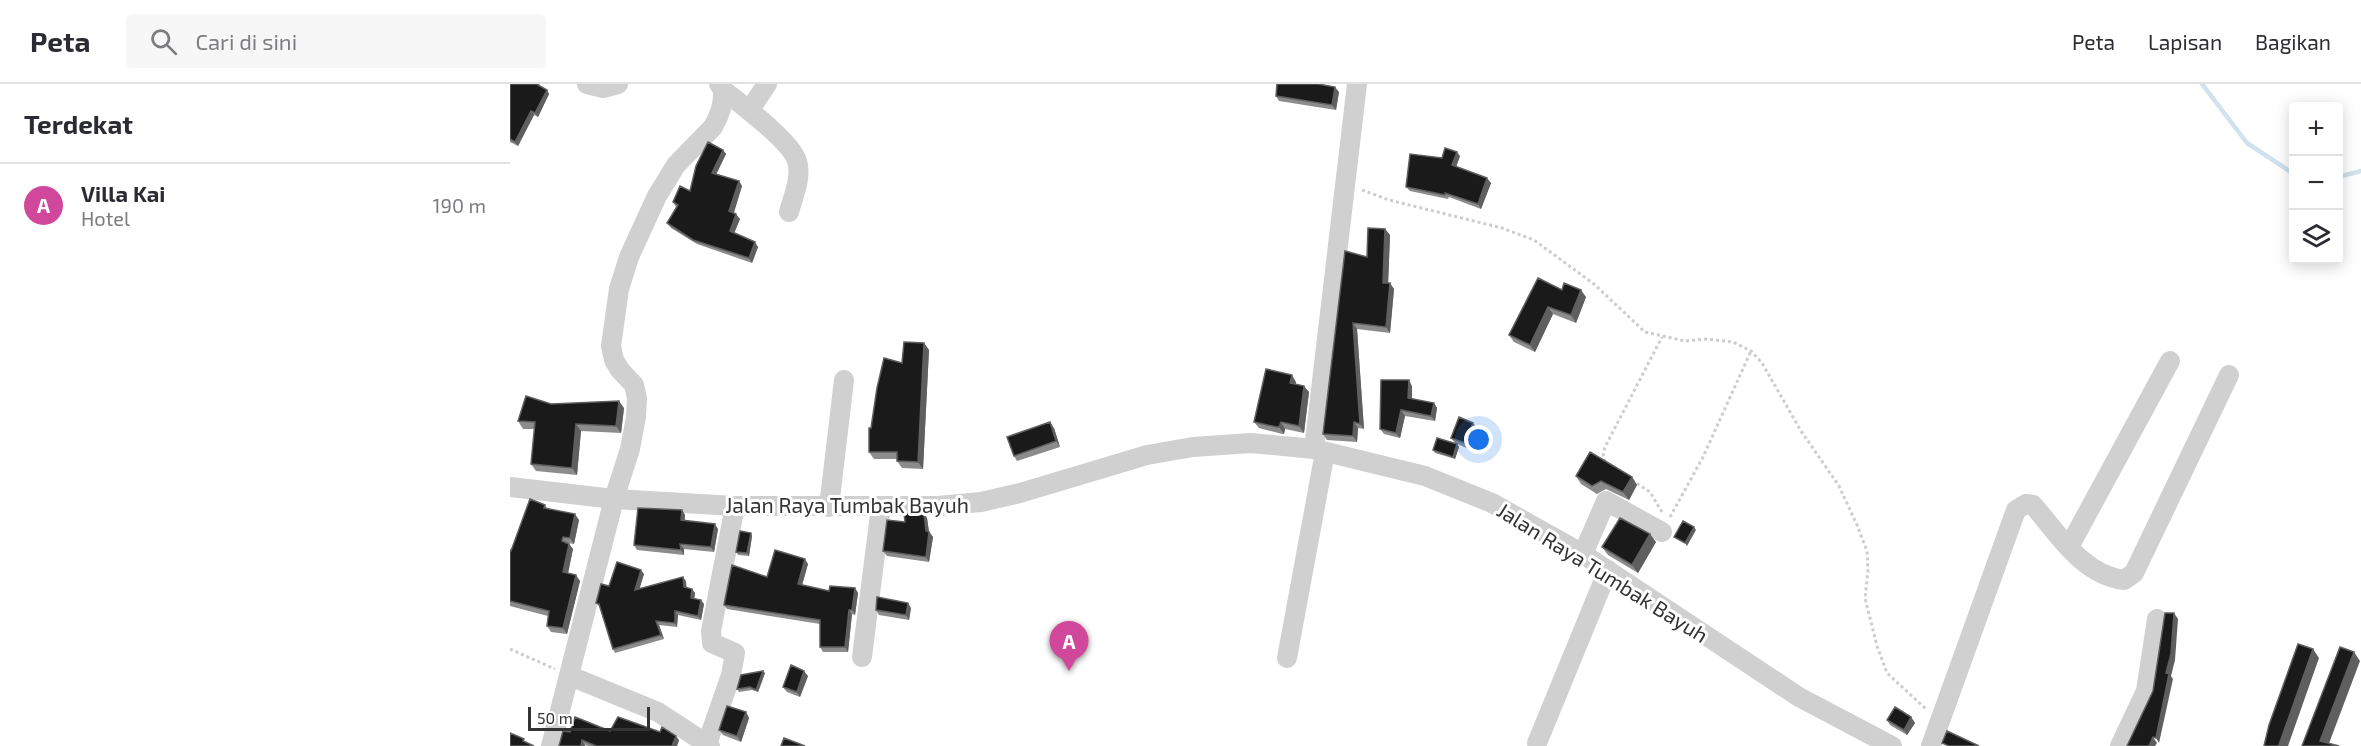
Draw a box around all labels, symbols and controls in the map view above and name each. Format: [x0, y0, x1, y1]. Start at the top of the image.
search box [126, 14, 546, 68]
text: Peta [30, 24, 90, 58]
icon: search [147, 25, 180, 58]
text: Cari di sini [195, 28, 297, 54]
text: Peta [2072, 29, 2115, 54]
text: Lapisan [2148, 29, 2222, 54]
text: Bagikan [2255, 29, 2331, 54]
map controls [2289, 102, 2343, 264]
button: + [2289, 102, 2343, 156]
text: Terdekat [24, 108, 133, 139]
button: − [2289, 156, 2343, 210]
text: Villa Kai [81, 180, 165, 206]
text: A [37, 193, 50, 217]
text: 190 m [433, 193, 486, 217]
text: Hotel [81, 206, 130, 230]
button: layers [2289, 210, 2343, 264]
your location [1464, 425, 1493, 454]
street label: Jalan Raya Tumbak Bayuh [725, 492, 969, 517]
street label: Jalan Raya Tumbak Bayuh [1493, 497, 1713, 647]
pin: A [1050, 622, 1088, 671]
scale bar [528, 704, 650, 732]
text: 50 m [537, 708, 573, 727]

